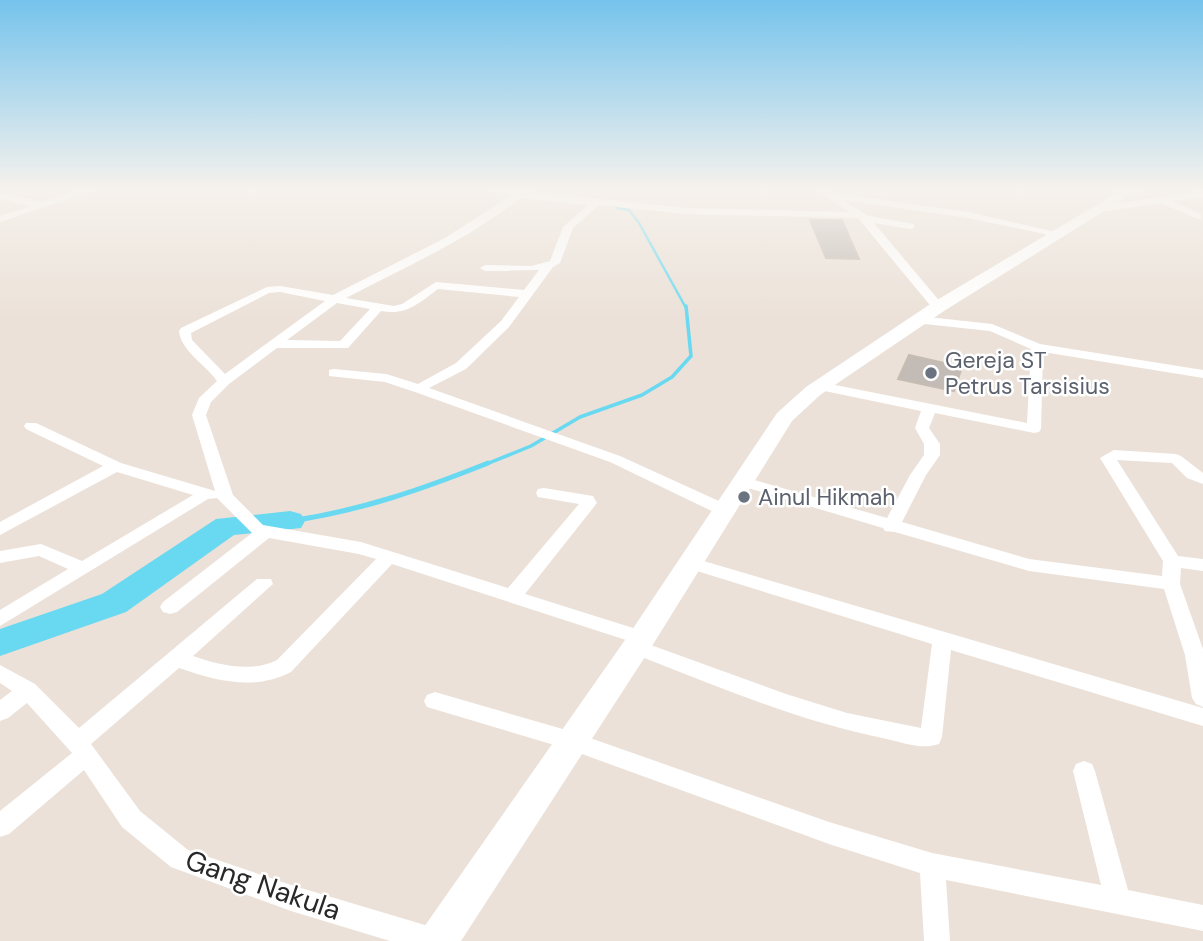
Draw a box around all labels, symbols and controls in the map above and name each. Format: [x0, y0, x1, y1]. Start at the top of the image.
place label: Gereja ST Petrus Tarsisius [945, 345, 1110, 401]
marker: Gereja ST Petrus Tarsisius [923, 365, 939, 381]
place label: Ainul Hikmah [758, 482, 895, 512]
marker: Ainul Hikmah [736, 489, 752, 505]
street label: Gang Nakula [180, 841, 346, 929]

